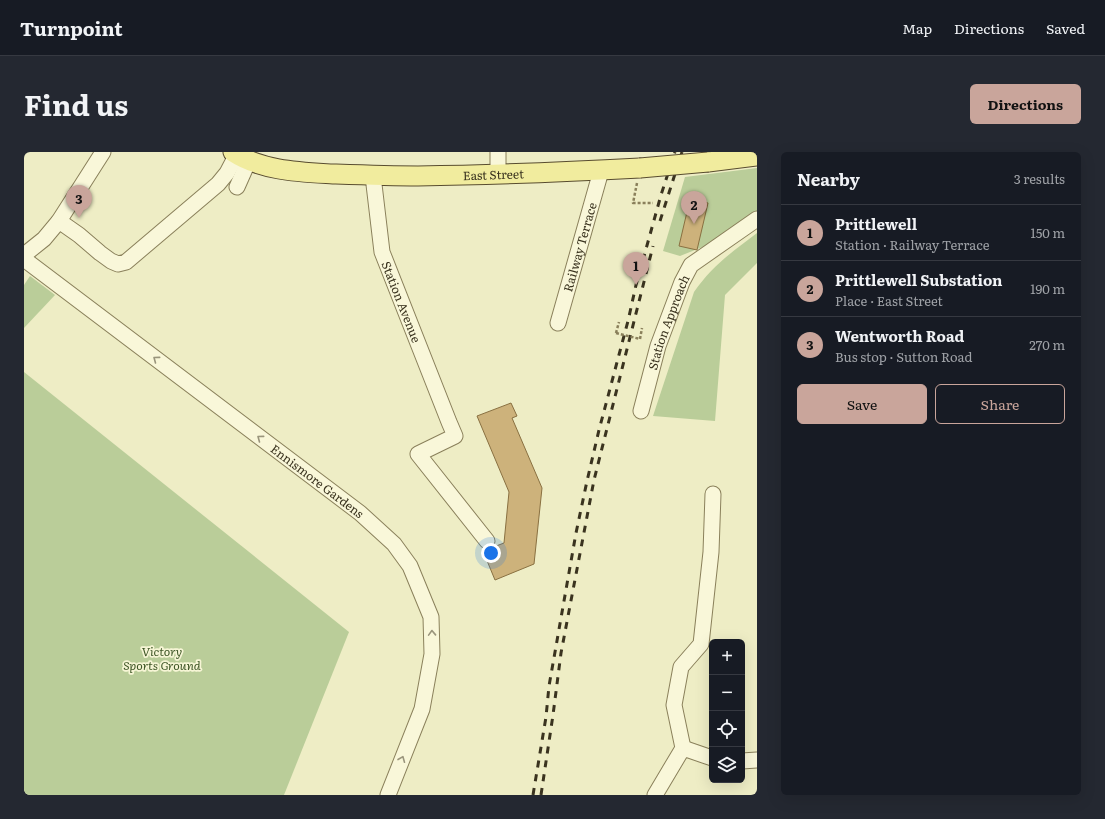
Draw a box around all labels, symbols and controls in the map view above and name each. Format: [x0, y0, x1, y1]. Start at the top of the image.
text: Turnpoint [20, 14, 123, 42]
text: Map [902, 18, 932, 38]
text: Directions [954, 18, 1024, 38]
text: Saved [1046, 18, 1085, 38]
text: Find us [24, 83, 128, 125]
button: Directions [970, 84, 1081, 124]
street label: East Street [463, 164, 524, 184]
text: Nearby [797, 166, 860, 191]
text: 3 results [1014, 169, 1065, 188]
pin: 3 [66, 185, 92, 218]
pin: 2 [681, 191, 707, 224]
street label: Railway Terrace [558, 200, 601, 294]
text: Prittlewell [835, 212, 917, 235]
text: 1 [807, 223, 813, 242]
text: 150 m [1030, 223, 1065, 242]
text: Station · Railway Terrace [835, 235, 989, 254]
pin: 1 [623, 252, 649, 285]
street label: Station Avenue [377, 258, 426, 345]
text: Prittlewell Substation [835, 268, 1003, 291]
street label: Station Approach [643, 271, 693, 372]
text: 2 [807, 279, 813, 298]
text: 190 m [1030, 279, 1065, 298]
text: Place · East Street [835, 291, 943, 310]
text: Wentworth Road [835, 324, 964, 347]
text: 3 [806, 335, 814, 354]
text: 270 m [1029, 335, 1065, 354]
text: Bus stop · Sutton Road [835, 347, 972, 366]
one-way arrow [154, 357, 161, 364]
button: Save [797, 384, 927, 424]
button: Share [935, 384, 1065, 424]
one-way arrow [257, 435, 264, 443]
street label: Ennismore Gardens [267, 440, 369, 522]
your location [481, 543, 501, 563]
one-way arrow [427, 630, 436, 636]
map controls [709, 639, 745, 783]
button: + [709, 639, 745, 675]
park label: Victory Sports Ground [123, 642, 201, 674]
button: − [709, 675, 745, 711]
button: locate [709, 711, 745, 747]
button: layers [709, 747, 745, 783]
one-way arrow [398, 755, 406, 762]

